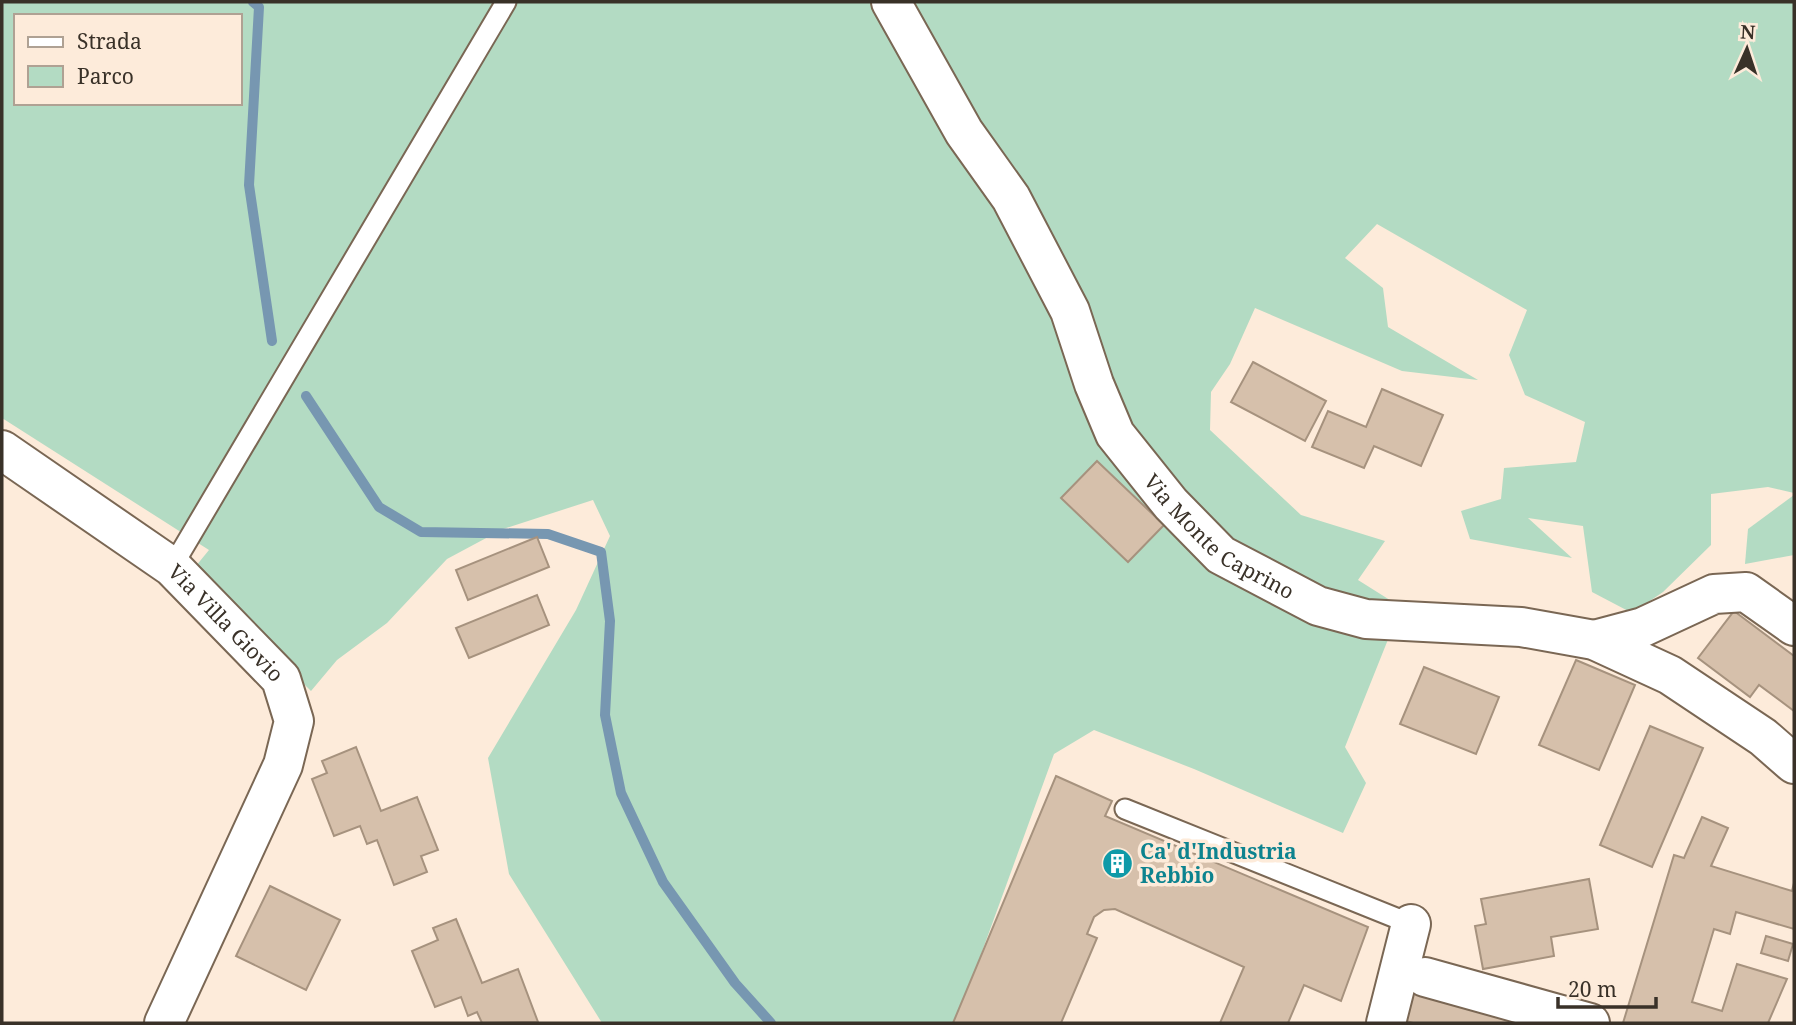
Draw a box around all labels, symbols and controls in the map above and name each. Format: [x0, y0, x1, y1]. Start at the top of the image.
legend [14, 14, 242, 105]
north arrow [1712, 14, 1782, 84]
text: N [1740, 19, 1756, 45]
text: Strada [77, 27, 142, 55]
text: Parco [77, 62, 134, 90]
street label: Via Monte Caprino [1138, 468, 1299, 605]
street label: Via Villa Giovio [162, 558, 290, 688]
place label: Ca' d'Industria Rebbio [1140, 837, 1297, 889]
building icon: Ca' d'Industria Rebbio [1100, 846, 1134, 880]
scale bar [1558, 965, 1656, 1009]
text: 20 m [1568, 975, 1617, 1003]

